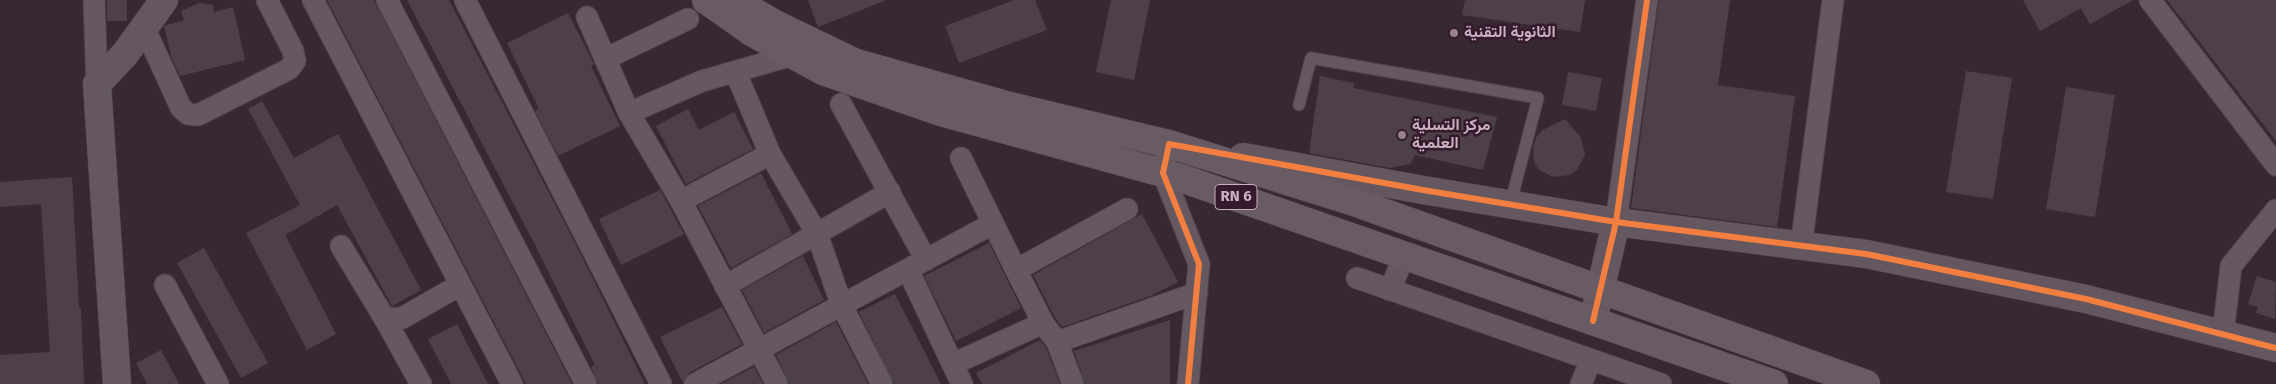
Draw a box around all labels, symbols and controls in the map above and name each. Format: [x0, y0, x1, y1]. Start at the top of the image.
place label: الثانوية التقنية [1464, 23, 1556, 43]
marker: الثانوية التقنية [1448, 27, 1460, 39]
place label: مركز التسلية العلمية [1412, 116, 1491, 154]
marker: مركز التسلية العلمية [1396, 129, 1408, 141]
road number: RN 6 [1215, 184, 1257, 210]

